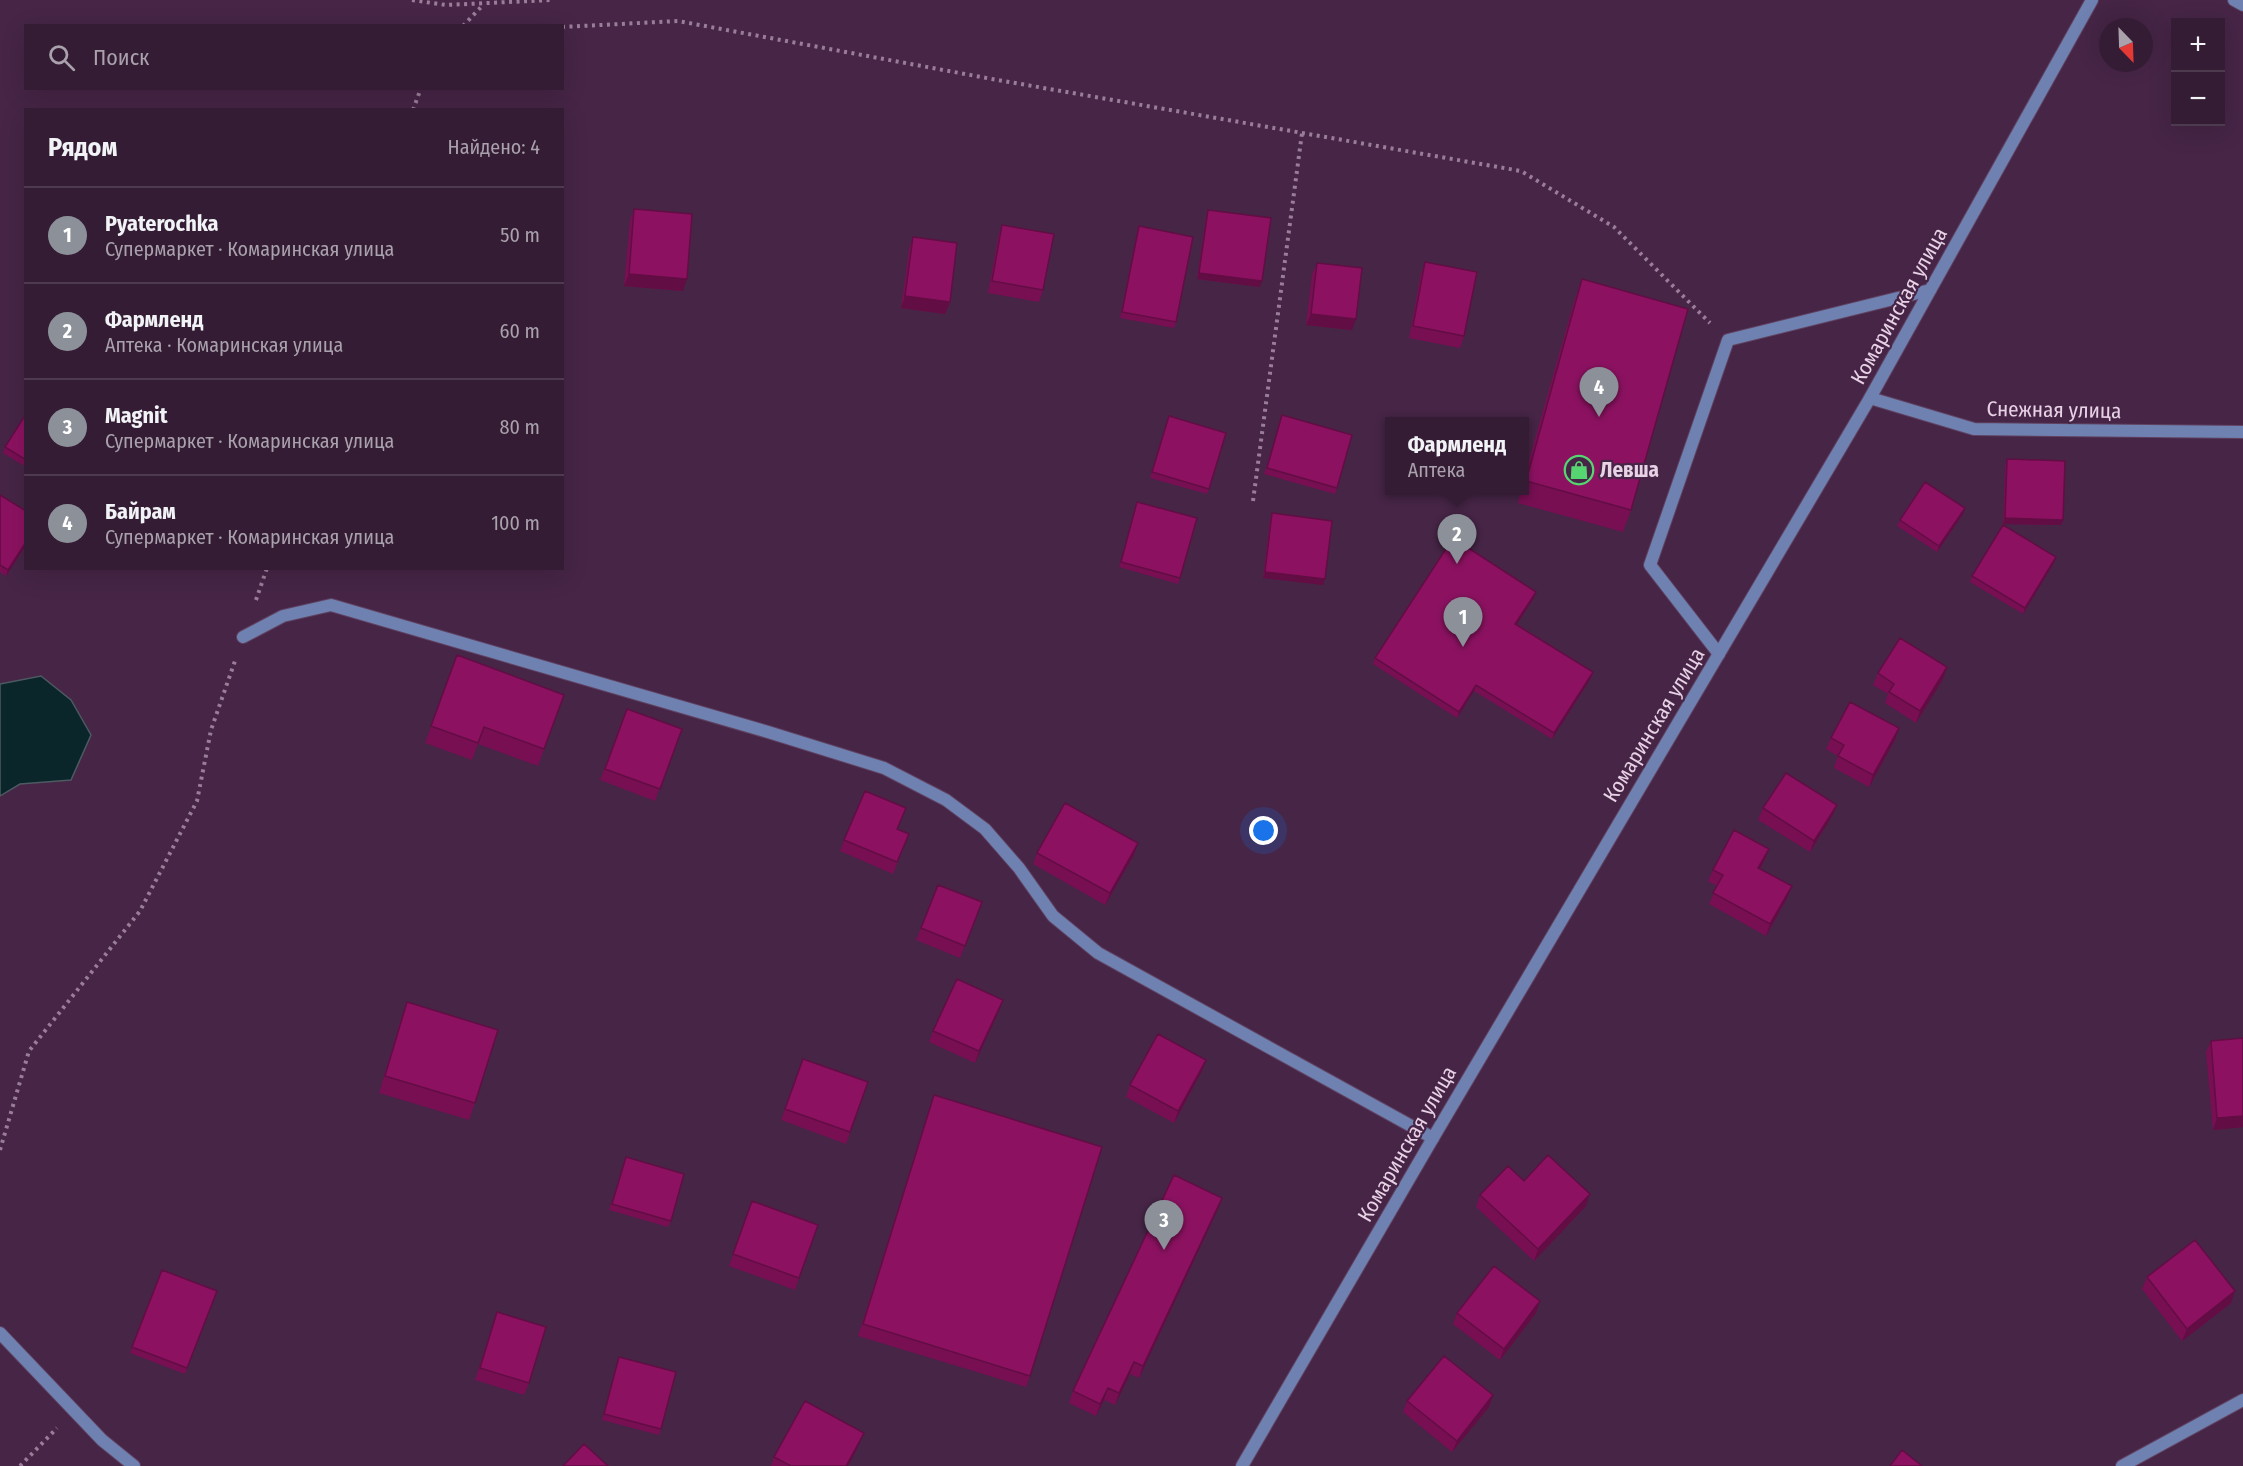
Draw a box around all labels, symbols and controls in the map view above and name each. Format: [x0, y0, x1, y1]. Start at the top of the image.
north arrow [2099, 18, 2153, 72]
map controls [2171, 18, 2225, 126]
button: + [2171, 18, 2225, 72]
search box [24, 24, 564, 90]
icon: search [45, 41, 78, 74]
text: Поиск [93, 44, 149, 71]
button: − [2171, 72, 2225, 126]
text: Рядом [48, 132, 117, 163]
text: Найдено: 4 [448, 135, 540, 159]
text: Pyaterochka [105, 210, 219, 237]
text: 1 [63, 223, 72, 247]
text: 50 m [500, 223, 540, 247]
street label: Комаринская улица [1845, 223, 1953, 389]
text: Супермаркет · Комаринская улица [105, 237, 394, 261]
text: Фармленд [105, 306, 203, 333]
text: 2 [63, 319, 72, 343]
text: 60 m [500, 319, 540, 343]
text: Аптека · Комаринская улица [105, 333, 343, 357]
pin: 4 [1580, 368, 1618, 417]
street label: Снежная улица [1986, 396, 2122, 424]
text: Magnit [105, 402, 167, 429]
text: 3 [63, 415, 72, 439]
text: 80 m [500, 415, 540, 439]
popup [1385, 417, 1529, 495]
text: Супермаркет · Комаринская улица [105, 429, 394, 453]
text: Фармленд [1408, 431, 1506, 458]
shop icon: Левша [1563, 454, 1595, 486]
place label: Левша [1600, 457, 1659, 483]
text: Аптека [1408, 458, 1465, 482]
text: Байрам [105, 498, 176, 525]
text: 4 [62, 511, 73, 535]
text: 100 m [491, 511, 540, 535]
pin: 2 [1438, 514, 1476, 564]
text: Супермаркет · Комаринская улица [105, 525, 394, 549]
pin: 1 [1444, 598, 1482, 647]
street label: Комаринская улица [1598, 643, 1710, 807]
your location [1249, 816, 1278, 845]
street label: Комаринская улица [1352, 1062, 1462, 1226]
pin: 3 [1144, 1200, 1184, 1250]

